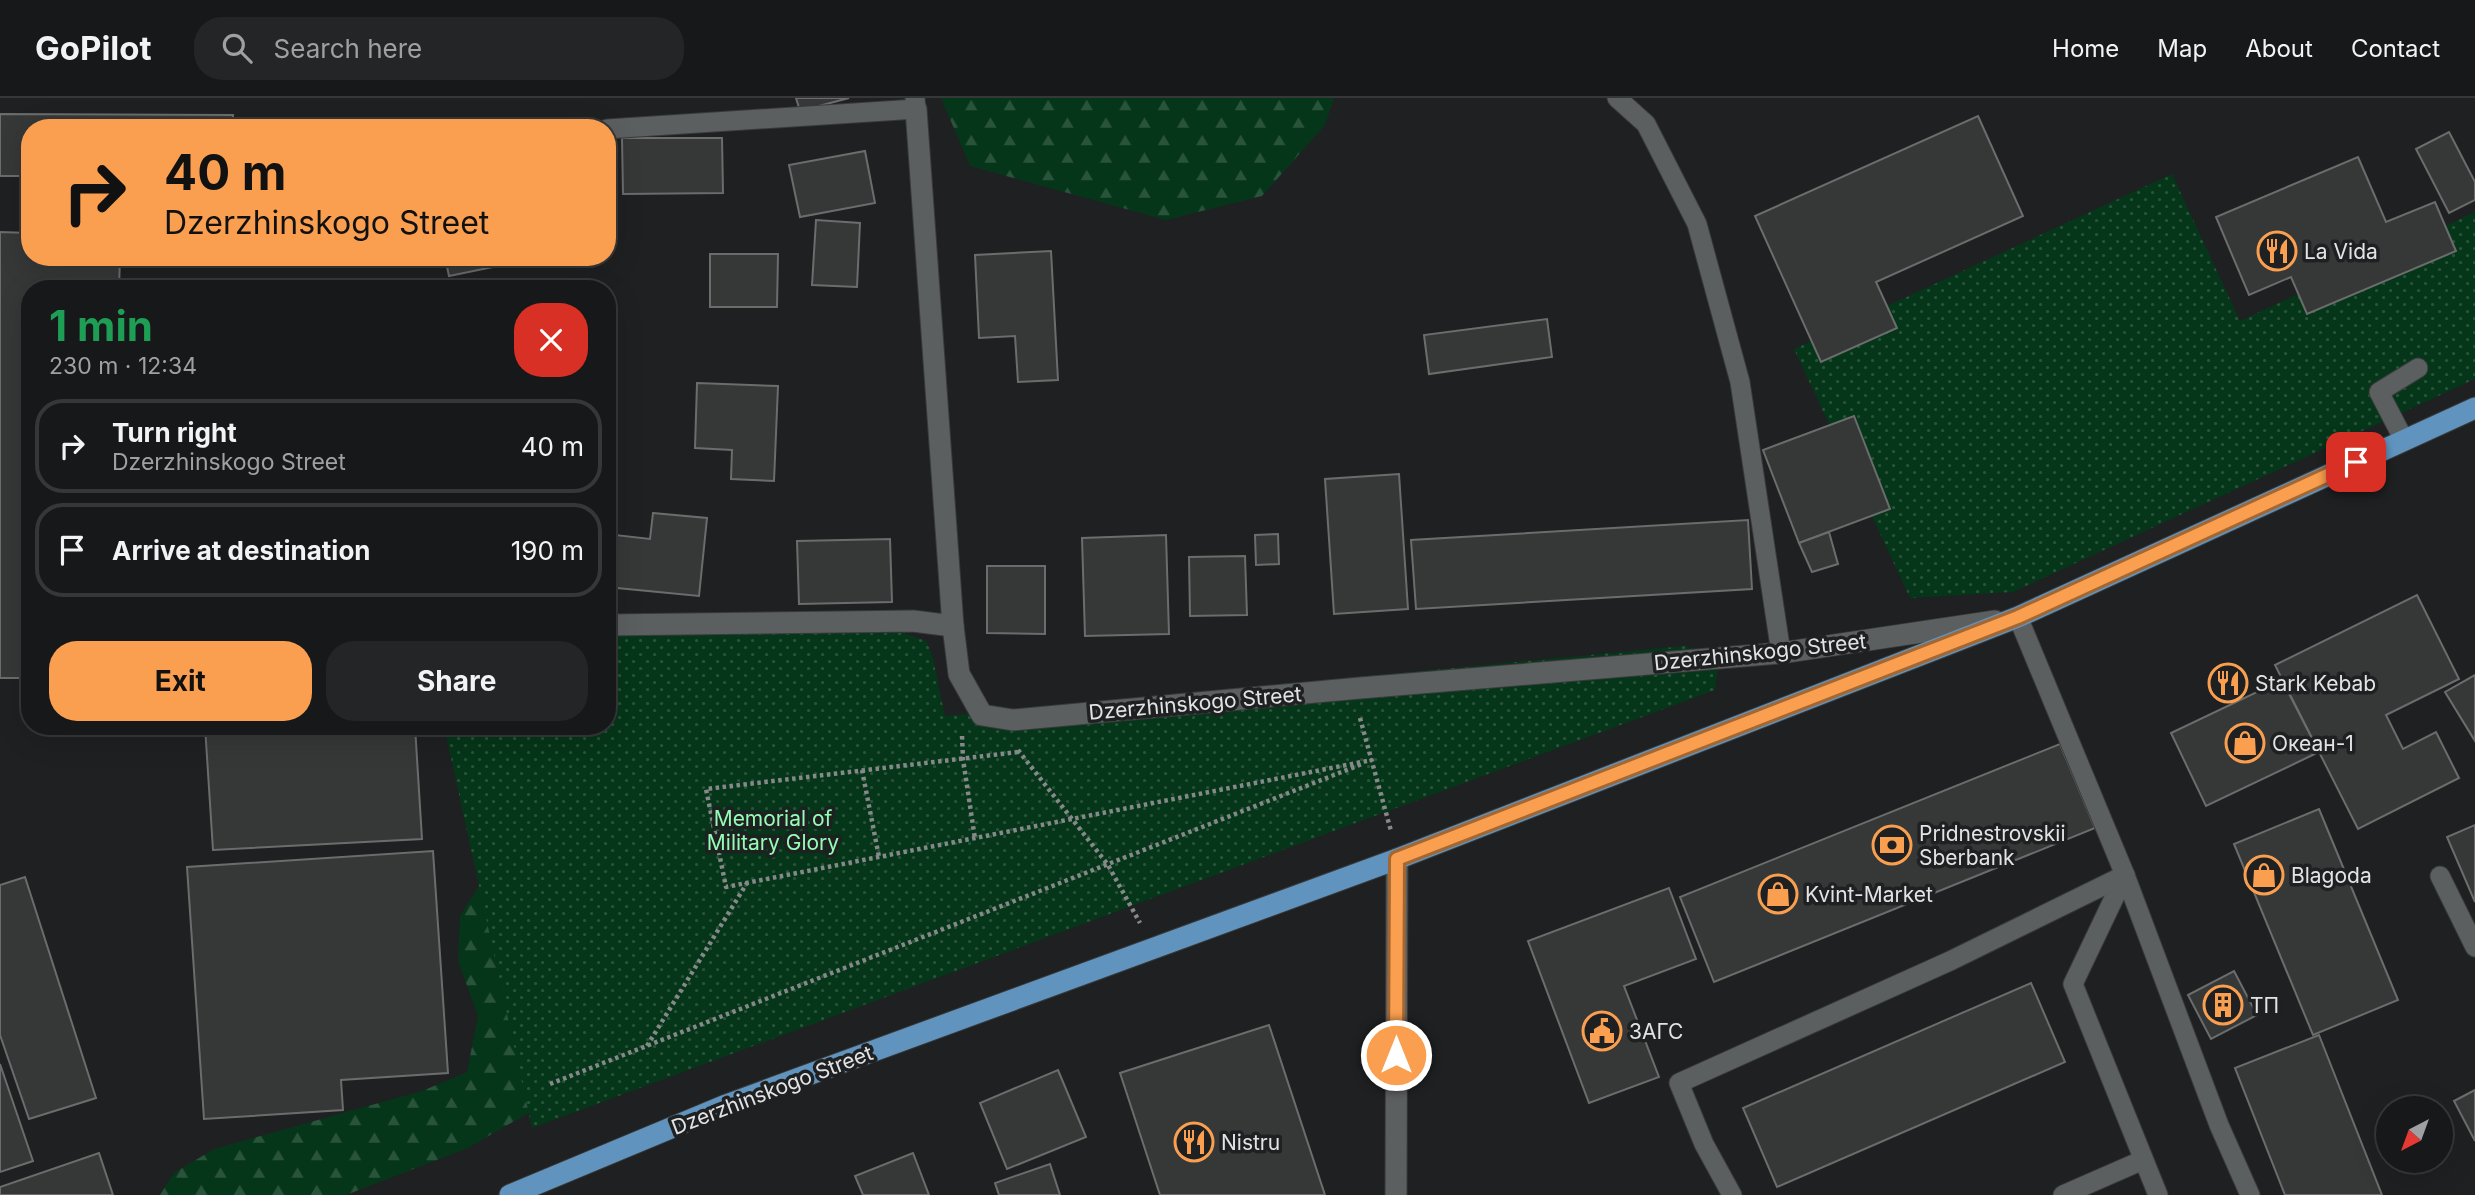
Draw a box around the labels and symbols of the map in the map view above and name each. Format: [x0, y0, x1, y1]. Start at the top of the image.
restaurant icon: La Vida [2256, 230, 2298, 272]
place label: La Vida [2304, 239, 2378, 264]
pin [2326, 432, 2386, 492]
street label: Dzerzhinskogo Street [1653, 628, 1868, 676]
restaurant icon: Stark Kebab [2207, 662, 2249, 704]
place label: Stark Kebab [2255, 671, 2376, 696]
street label: Dzerzhinskogo Street [1088, 681, 1303, 725]
shop icon: Океан-1 [2224, 722, 2266, 764]
place label: Океан-1 [2272, 731, 2354, 756]
park label: Memorial of Military Glory [707, 806, 839, 855]
place label: Pridnestrovskii Sberbank [1919, 821, 2066, 870]
bank icon: Pridnestrovskii Sberbank [1871, 824, 1913, 866]
shop icon: Blagoda [2243, 854, 2285, 896]
place label: Blagoda [2291, 863, 2372, 888]
shop icon: Kvint-Market [1757, 873, 1799, 915]
place label: Kvint-Market [1805, 882, 1933, 907]
building icon: ТП [2202, 984, 2244, 1026]
place label: ТП [2250, 993, 2279, 1018]
public building icon: ЗАГС [1581, 1010, 1623, 1052]
position arrow [1359, 1018, 1433, 1092]
place label: ЗАГС [1629, 1019, 1683, 1044]
street label: Dzerzhinskogo Street [668, 1040, 876, 1140]
north arrow [2376, 1096, 2454, 1172]
restaurant icon: Nistru [1173, 1121, 1215, 1163]
place label: Nistru [1221, 1130, 1280, 1155]

